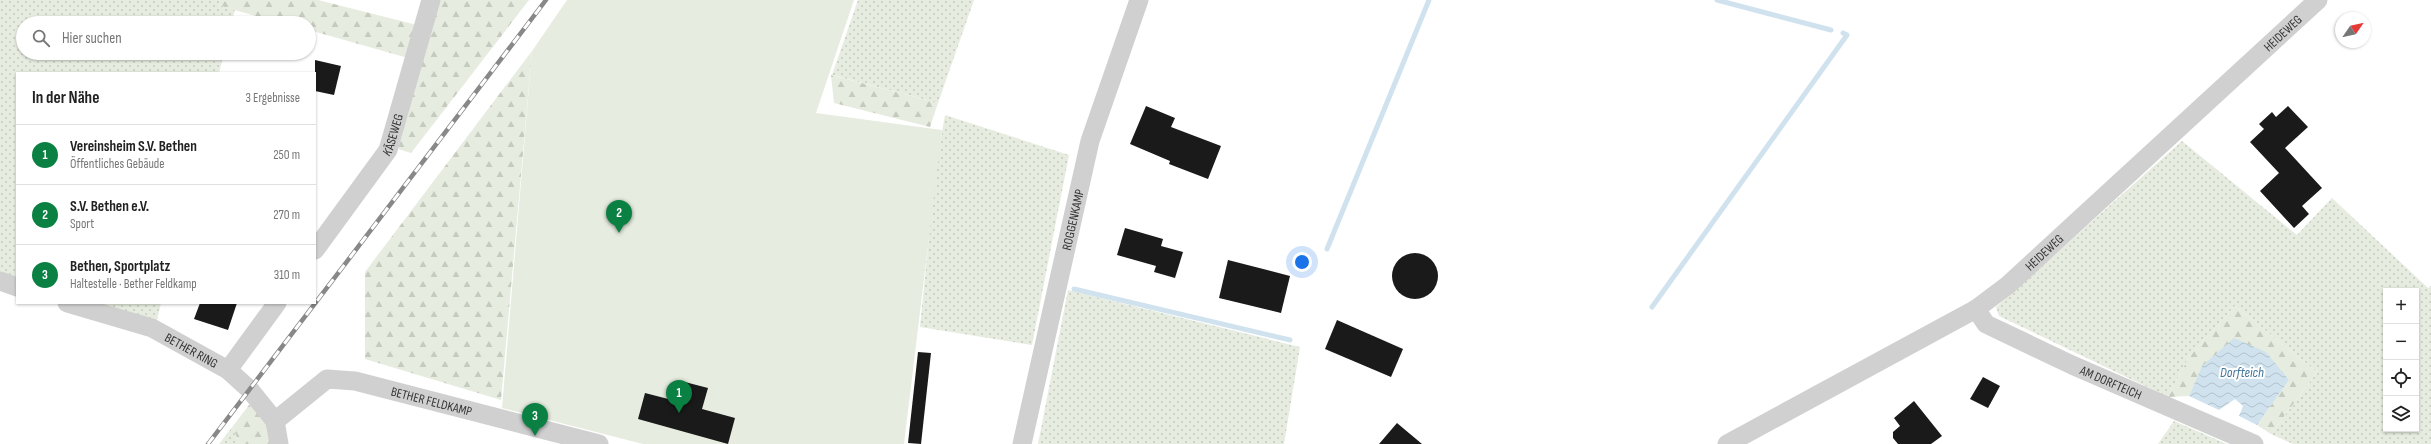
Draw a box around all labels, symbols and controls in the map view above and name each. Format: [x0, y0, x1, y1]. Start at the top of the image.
street label: HEIDEWEG [2261, 12, 2306, 55]
north arrow [2335, 12, 2371, 48]
search box [16, 16, 316, 60]
icon: search [30, 27, 52, 49]
text: Hier suchen [62, 29, 122, 48]
text: In der Nähe [32, 88, 99, 108]
text: 3 Ergebnisse [246, 90, 300, 106]
street label: KÄSEWEG [379, 112, 407, 159]
text: Vereinsheim S.V. Bethen [70, 137, 197, 156]
text: 1 [42, 147, 48, 163]
text: 250 m [273, 147, 300, 163]
text: Öffentliches Gebäude [70, 156, 164, 172]
street label: ROGGENKAMP [1059, 187, 1088, 252]
text: S.V. Bethen e.V. [70, 197, 149, 216]
pin: 2 [606, 200, 632, 233]
text: 2 [42, 207, 48, 223]
text: 270 m [273, 207, 300, 223]
text: Sport [70, 216, 94, 232]
street label: HEIDEWEG [2022, 231, 2067, 274]
your location [1292, 252, 1312, 272]
text: Bethen, Sportplatz [70, 257, 170, 276]
text: 3 [42, 267, 48, 283]
text: 310 m [274, 267, 300, 283]
text: Haltestelle · Bether Feldkamp [70, 276, 197, 292]
map controls [2383, 288, 2419, 432]
button: + [2383, 288, 2419, 324]
button: − [2383, 324, 2419, 360]
street label: BETHER RING [162, 330, 221, 372]
button: locate [2383, 360, 2419, 396]
street label: AM DORFTEICH [2077, 362, 2144, 403]
water label: Dorfteich [2220, 364, 2264, 381]
pin: 1 [666, 380, 692, 413]
street label: BETHER FELDKAMP [389, 384, 474, 420]
button: layers [2383, 396, 2419, 432]
pin: 3 [522, 403, 548, 436]

